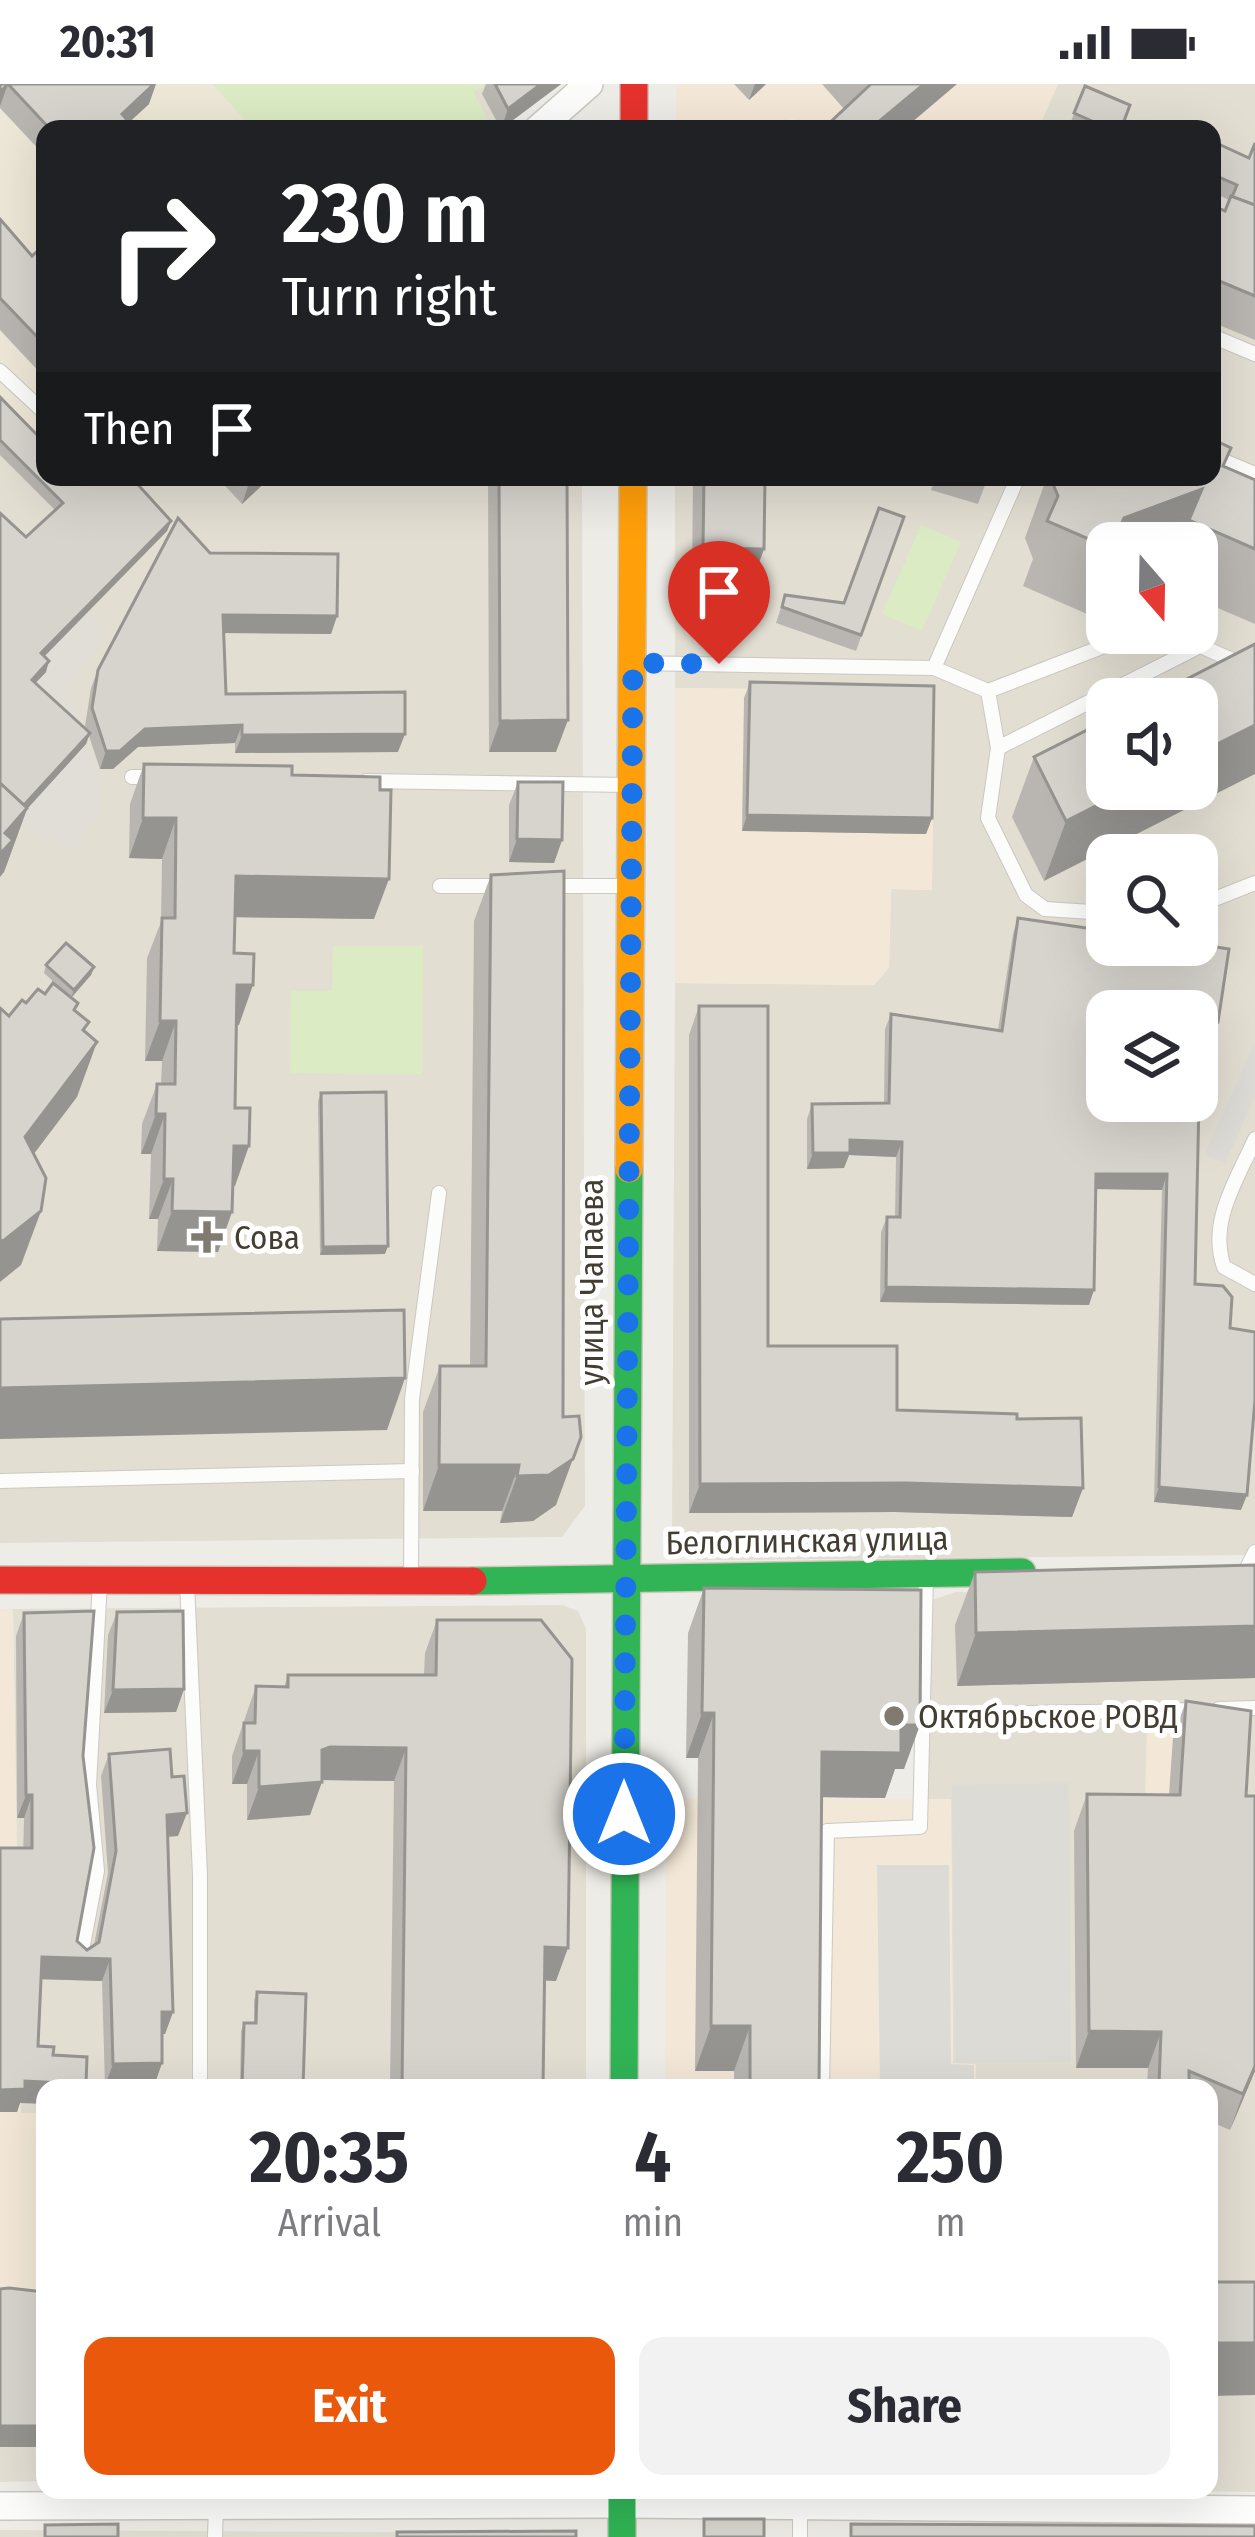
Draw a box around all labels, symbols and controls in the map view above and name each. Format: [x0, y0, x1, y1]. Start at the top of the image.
text: 20:31 [60, 15, 156, 69]
text: 230 m [282, 163, 488, 264]
icon: right [84, 168, 240, 324]
text: Turn right [282, 265, 497, 329]
icon: arrive [199, 396, 265, 462]
text: Then [84, 402, 175, 456]
north arrow [1086, 522, 1218, 654]
map controls [1086, 522, 1218, 1122]
pin [668, 541, 770, 664]
icon: arrive [686, 559, 752, 625]
button: sound [1086, 678, 1218, 810]
button: search [1086, 834, 1218, 966]
button: layers [1086, 990, 1218, 1122]
street label: улица Чапаева [572, 1178, 612, 1386]
place label: Сова [234, 1218, 300, 1258]
marker: Сова [191, 1221, 223, 1253]
street label: Белоглинская улица [665, 1519, 949, 1563]
place label: Октябрьское РОВД [918, 1697, 1178, 1737]
marker: Октябрьское РОВД [881, 1703, 907, 1729]
position arrow [561, 1751, 687, 1877]
text: 20:35 [249, 2115, 409, 2201]
text: 4 [634, 2115, 671, 2201]
text: 250 [896, 2115, 1005, 2201]
text: Arrival [278, 2200, 381, 2246]
text: min [623, 2200, 683, 2246]
text: m [935, 2200, 965, 2246]
button: Exit [84, 2337, 615, 2475]
button: Share [639, 2337, 1170, 2475]

